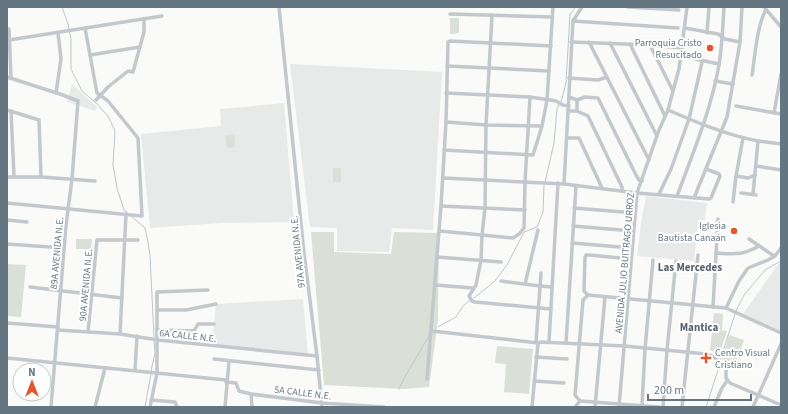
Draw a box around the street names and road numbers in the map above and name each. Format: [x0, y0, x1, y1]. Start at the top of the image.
street label: AVENIDA JULIO BUITRAGO URROZ [612, 192, 638, 334]
street label: 97A AVENIDA N.E. [287, 215, 309, 289]
street label: 89A AVENIDA N.E. [47, 216, 67, 290]
street label: 90A AVENIDA N.E. [76, 248, 96, 322]
street label: 6A CALLE N.E. [159, 326, 217, 346]
street label: 5A CALLE N.E. [274, 383, 332, 403]

